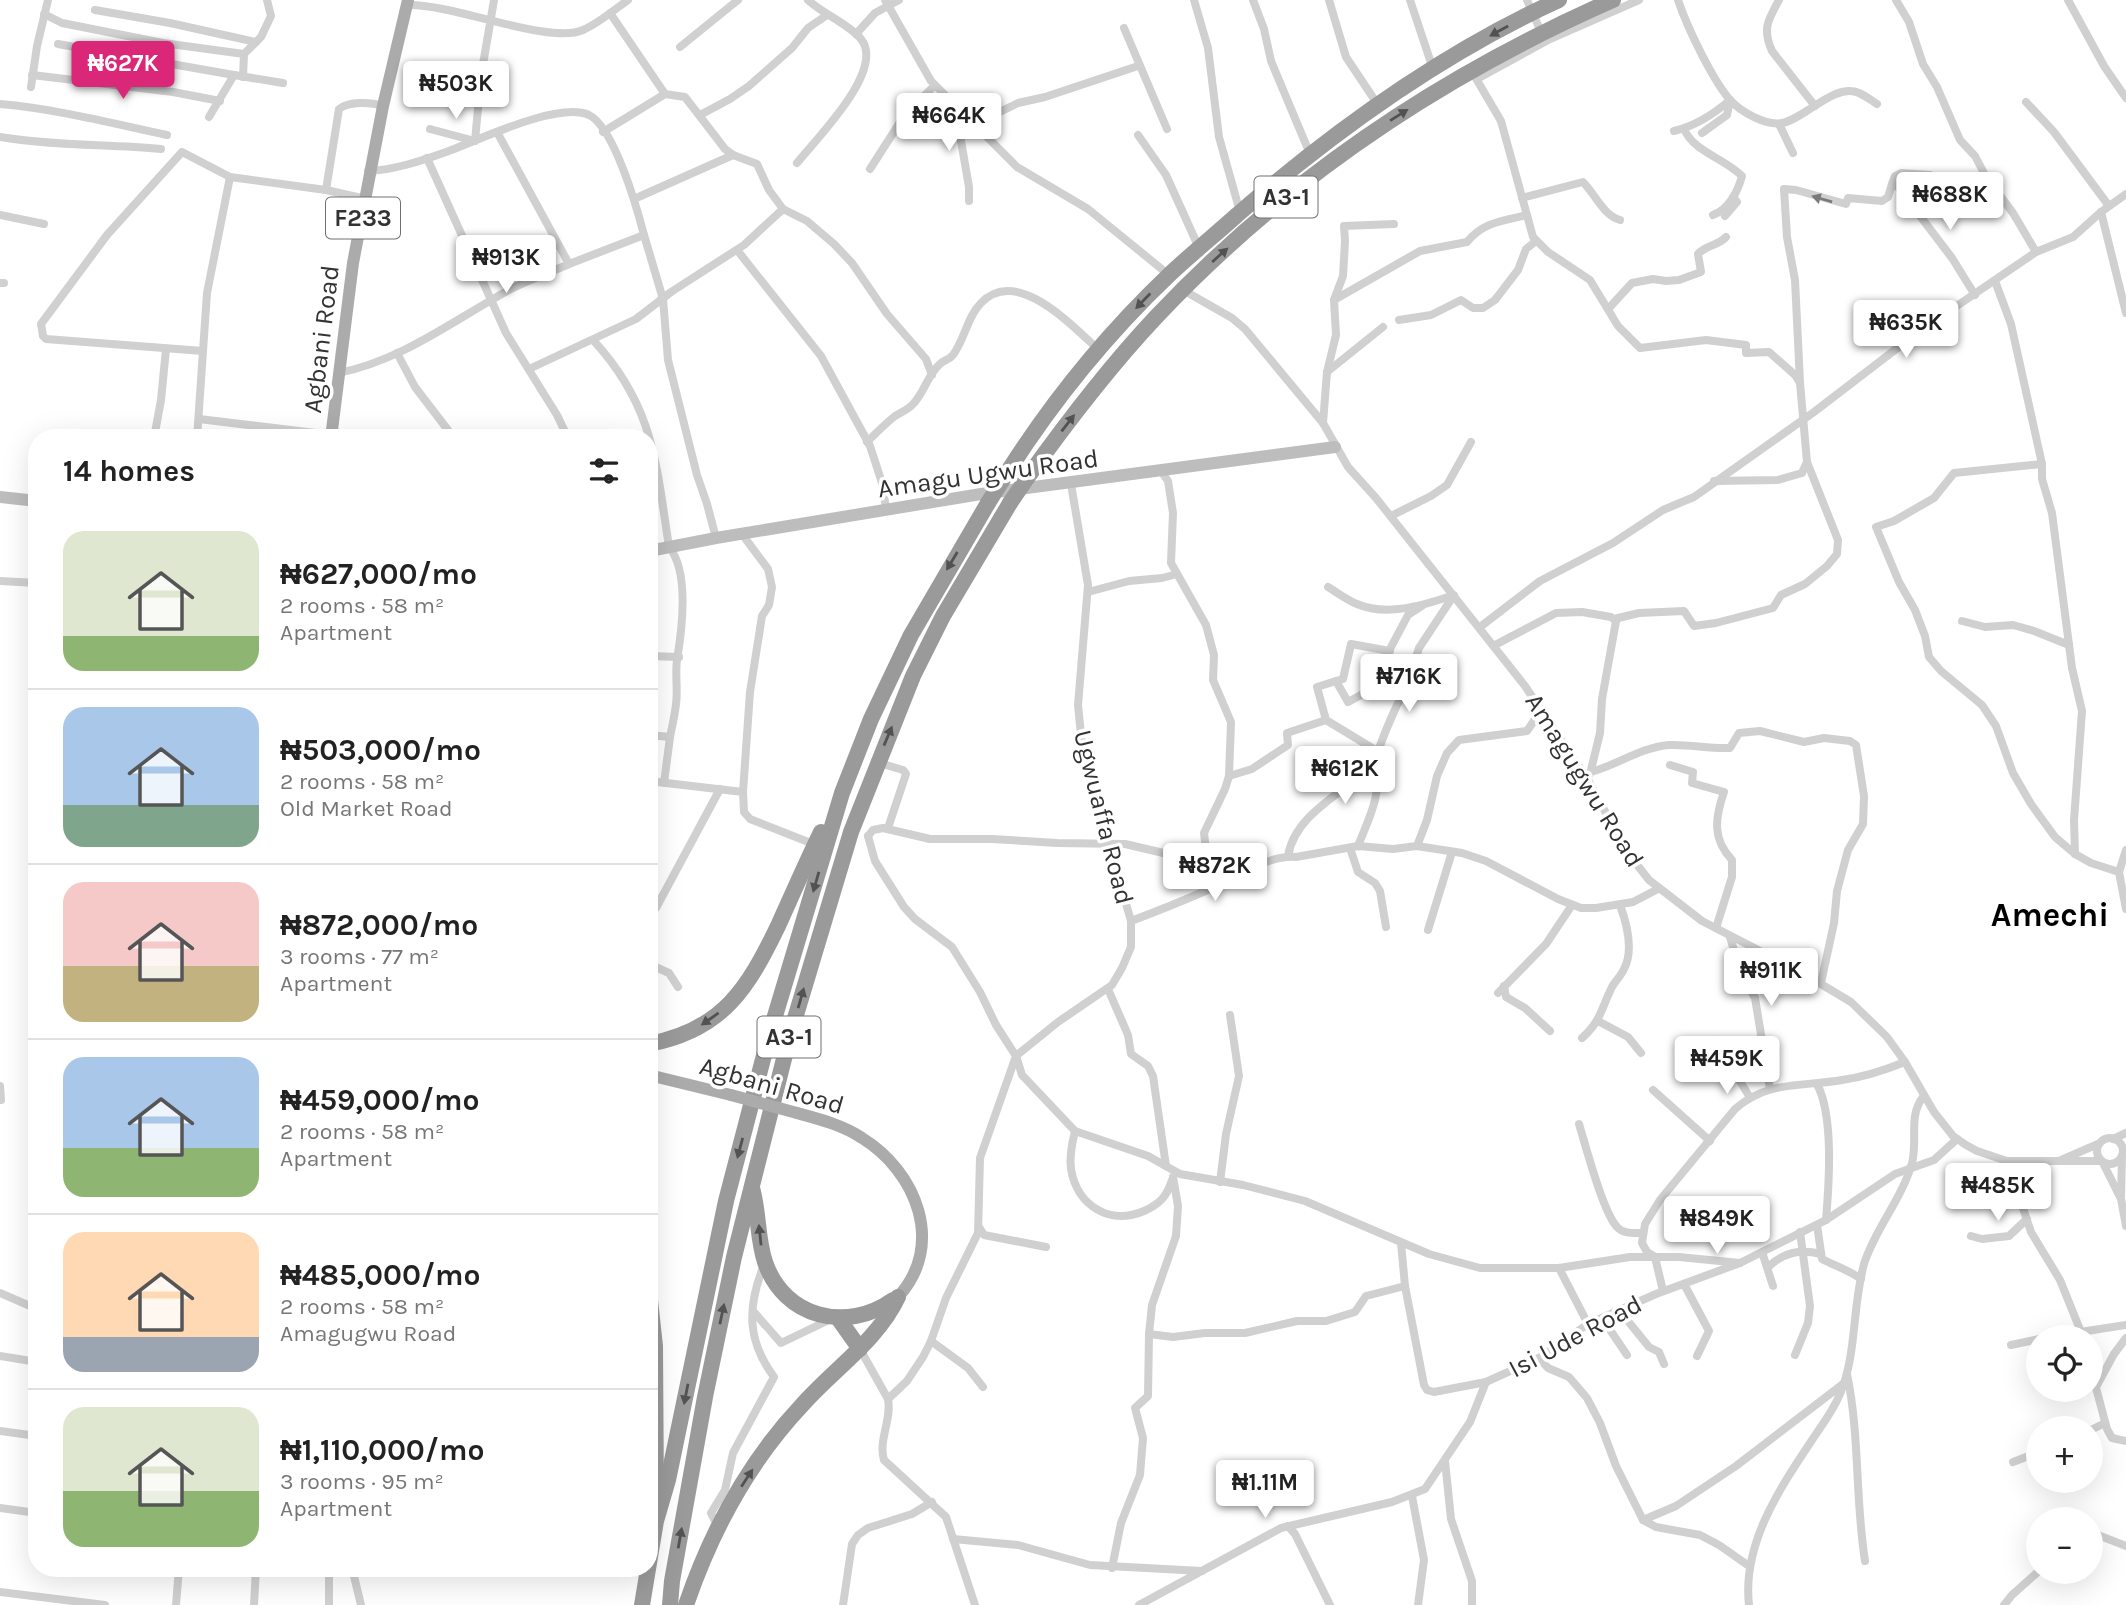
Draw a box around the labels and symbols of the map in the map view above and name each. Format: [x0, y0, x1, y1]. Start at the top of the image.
one-way arrow [1489, 25, 1508, 37]
pin: ₦627K [74, 42, 172, 101]
pin: ₦503K [407, 61, 505, 121]
pin: ₦664K [900, 94, 998, 153]
one-way arrow [1390, 108, 1409, 121]
pin: ₦688K [1901, 173, 1999, 232]
road number: A3-1 [1254, 176, 1318, 218]
one-way arrow [1811, 193, 1832, 203]
road number: F233 [326, 198, 400, 238]
pin: ₦913K [457, 236, 555, 295]
one-way arrow [1211, 247, 1229, 263]
street label: Agbani Road [297, 263, 346, 415]
one-way arrow [1135, 293, 1152, 310]
pin: ₦635K [1857, 300, 1955, 360]
one-way arrow [1060, 414, 1074, 432]
street label: Amagu Ugwu Road [876, 443, 1100, 504]
one-way arrow [946, 551, 959, 571]
pin: ₦716K [1360, 654, 1458, 714]
street label: Amagugwu Road [1519, 688, 1651, 873]
one-way arrow [883, 726, 894, 747]
street label: Ugwuaffa Road [1067, 727, 1140, 908]
pin: ₦612K [1296, 746, 1394, 806]
pin: ₦872K [1166, 844, 1264, 903]
one-way arrow [810, 872, 820, 893]
district label: Amechi [1991, 896, 2109, 934]
pin: ₦911K [1722, 948, 1820, 1008]
one-way arrow [796, 988, 806, 1009]
one-way arrow [701, 1012, 719, 1026]
road number: A3-1 [758, 1016, 820, 1058]
pin: ₦459K [1678, 1036, 1776, 1096]
street label: Agbani Road [696, 1050, 848, 1121]
one-way arrow [734, 1137, 745, 1159]
pin: ₦485K [1949, 1164, 2047, 1223]
pin: ₦849K [1668, 1196, 1766, 1256]
one-way arrow [754, 1224, 765, 1246]
street label: Isi Ude Road [1503, 1288, 1647, 1385]
one-way arrow [716, 1303, 727, 1325]
one-way arrow [680, 1383, 691, 1405]
pin: ₦1.11M [1208, 1460, 1322, 1520]
one-way arrow [740, 1468, 753, 1487]
one-way arrow [674, 1526, 685, 1548]

